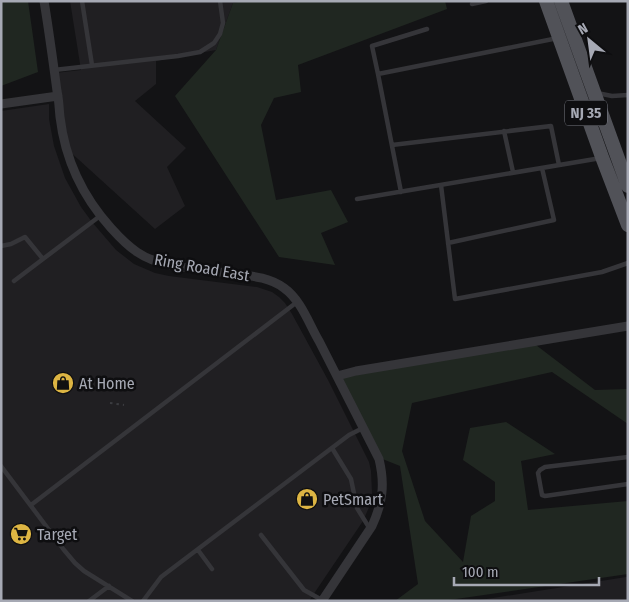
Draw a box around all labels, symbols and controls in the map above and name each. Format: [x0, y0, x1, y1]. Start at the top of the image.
north arrow [564, 15, 614, 65]
text: N [575, 20, 591, 39]
road number: NJ 35 [565, 100, 607, 126]
street label: Ring Road East [153, 250, 252, 285]
shop icon: At Home [51, 371, 75, 395]
place label: At Home [79, 374, 135, 393]
shop icon: PetSmart [295, 487, 319, 511]
place label: PetSmart [323, 490, 384, 509]
supermarket icon: Target [9, 522, 33, 546]
place label: Target [37, 525, 78, 544]
scale bar [454, 554, 599, 586]
text: 100 m [462, 563, 499, 581]

